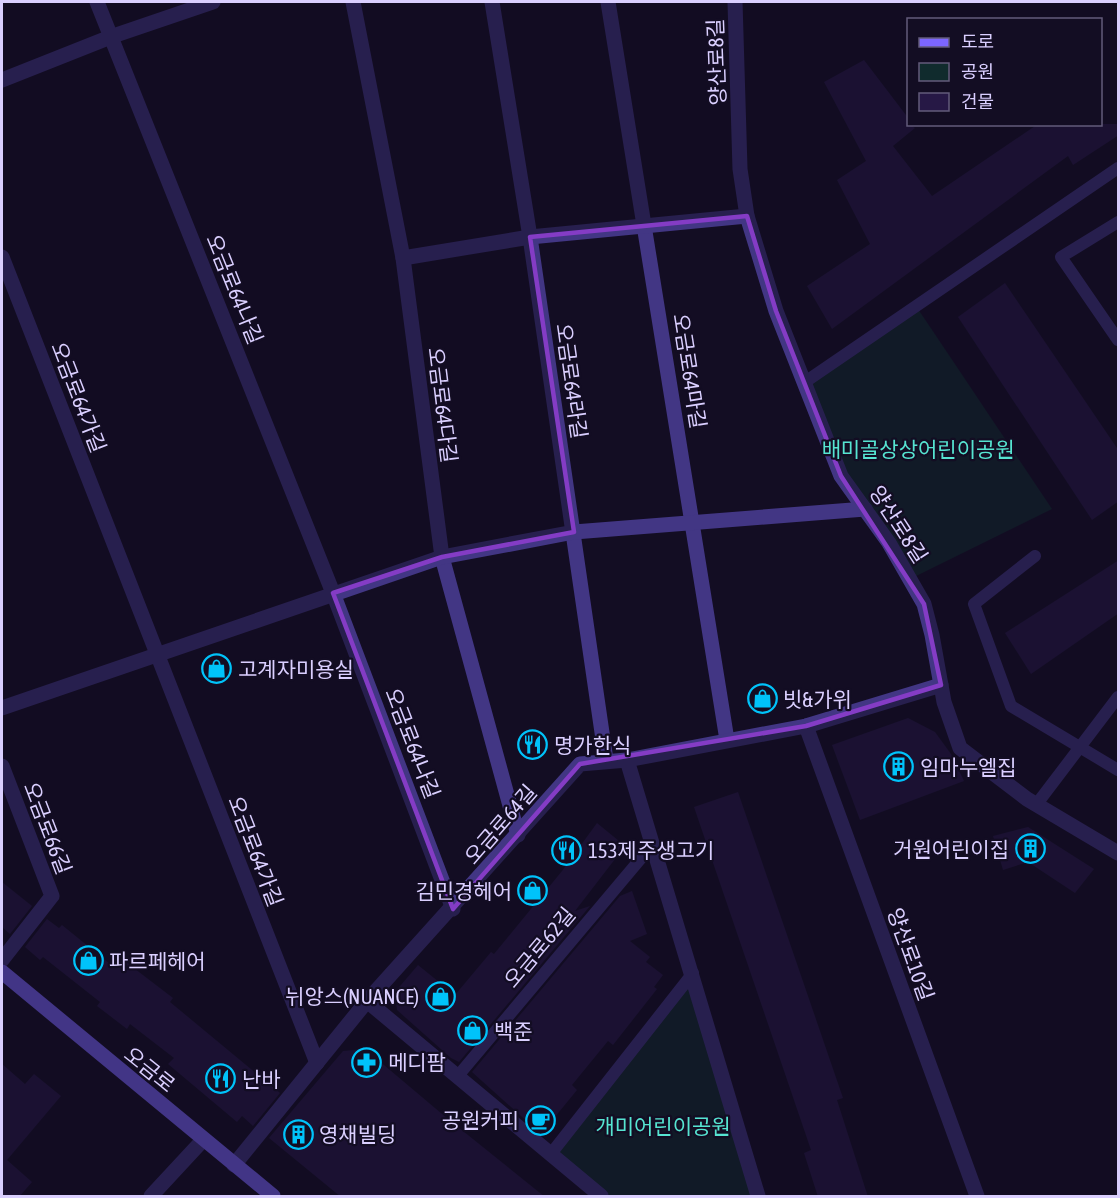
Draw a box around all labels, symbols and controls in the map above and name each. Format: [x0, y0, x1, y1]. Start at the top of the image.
street label: 양산로8길 [702, 18, 730, 106]
legend [907, 18, 1102, 126]
text: 도로 [961, 31, 994, 52]
text: 공원 [961, 61, 994, 82]
text: 건물 [961, 91, 994, 112]
street label: 오금로64나길 [202, 231, 268, 347]
street label: 오금로64마길 [669, 312, 711, 430]
street label: 오금로64라길 [552, 322, 592, 440]
street label: 오금로64가길 [47, 338, 111, 456]
street label: 오금로64다길 [424, 346, 462, 464]
park label: 배미골상상어린이공원 [821, 437, 1015, 461]
street label: 양산로8길 [865, 481, 933, 567]
shop icon: 고계자미용실 [201, 653, 233, 685]
place label: 고계자미용실 [238, 657, 354, 681]
shop icon: 빗&가위 [746, 683, 778, 715]
street label: 오금로64나길 [381, 684, 445, 802]
place label: 빗&가위 [783, 687, 852, 711]
restaurant icon: 명가한식 [517, 729, 549, 761]
place label: 명가한식 [554, 733, 631, 757]
building icon: 임마누엘집 [883, 751, 915, 783]
place label: 임마누엘집 [920, 755, 1017, 779]
street label: 오금로66길 [19, 778, 77, 878]
street label: 오금로64길 [459, 780, 541, 868]
street label: 오금로64가길 [224, 792, 288, 910]
building icon: 거원어린이집 [1014, 833, 1046, 865]
restaurant icon: 153제주생고기 [551, 834, 583, 866]
place label: 거원어린이집 [893, 837, 1009, 861]
place label: 153제주생고기 [588, 838, 714, 862]
shop icon: 김민경헤어 [517, 875, 549, 907]
place label: 김민경헤어 [415, 879, 512, 903]
street label: 오금로62길 [499, 902, 579, 992]
street label: 양산로10길 [883, 904, 939, 1004]
shop icon: 파르페헤어 [72, 945, 104, 977]
place label: 파르페헤어 [109, 949, 206, 973]
shop icon: 뉘앙스(NUANCE) [424, 980, 456, 1012]
place label: 뉘앙스(NUANCE) [285, 984, 419, 1008]
shop icon: 백준 [457, 1015, 489, 1047]
place label: 백준 [494, 1019, 533, 1043]
street label: 오금로 [120, 1041, 180, 1097]
pharmacy icon: 메디팜 [351, 1046, 383, 1078]
place label: 메디팜 [388, 1050, 446, 1074]
restaurant icon: 난바 [205, 1063, 237, 1095]
place label: 난바 [242, 1067, 281, 1091]
cafe icon: 공원커피 [524, 1104, 556, 1136]
place label: 공원커피 [442, 1108, 519, 1132]
park label: 개미어린이공원 [595, 1114, 731, 1138]
building icon: 영채빌딩 [282, 1118, 314, 1150]
place label: 영채빌딩 [319, 1122, 396, 1146]

